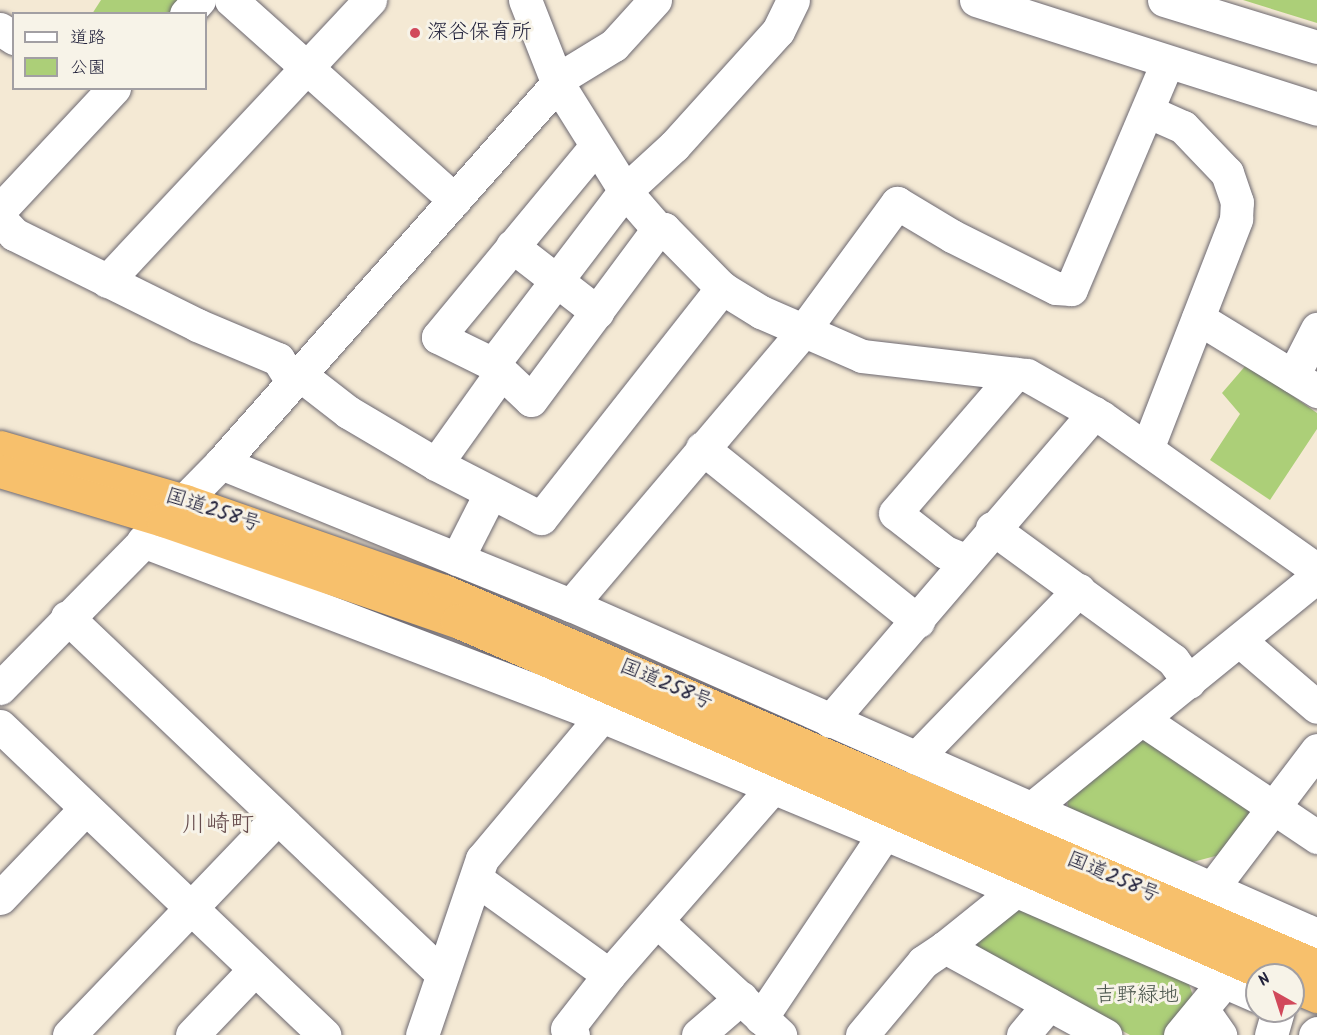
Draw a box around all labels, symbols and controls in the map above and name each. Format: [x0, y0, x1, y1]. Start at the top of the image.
legend [12, 12, 207, 90]
place label: 深谷保育所 [427, 20, 532, 46]
text: 道路 [70, 24, 106, 53]
marker: 深谷保育所 [408, 26, 422, 40]
text: 公園 [70, 54, 106, 83]
street label: 国道258号 [162, 484, 264, 538]
street label: 国道258号 [615, 654, 717, 716]
district label: 川崎町 [182, 811, 254, 839]
street label: 国道258号 [1062, 847, 1164, 909]
north arrow [1245, 963, 1305, 1023]
text: N [1253, 967, 1276, 993]
park label: 吉野緑地 [1095, 983, 1179, 1009]

